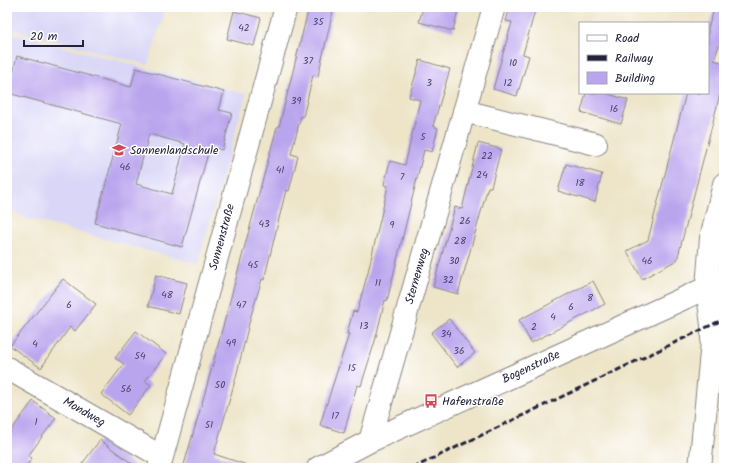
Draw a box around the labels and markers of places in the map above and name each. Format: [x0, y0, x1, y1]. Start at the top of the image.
place label: Sonnenlandschule [130, 141, 219, 160]
school or university icon: Sonnenlandschule [111, 142, 127, 158]
place label: Hafenstraße [442, 392, 504, 411]
bus stop icon: Hafenstraße [423, 393, 439, 409]

